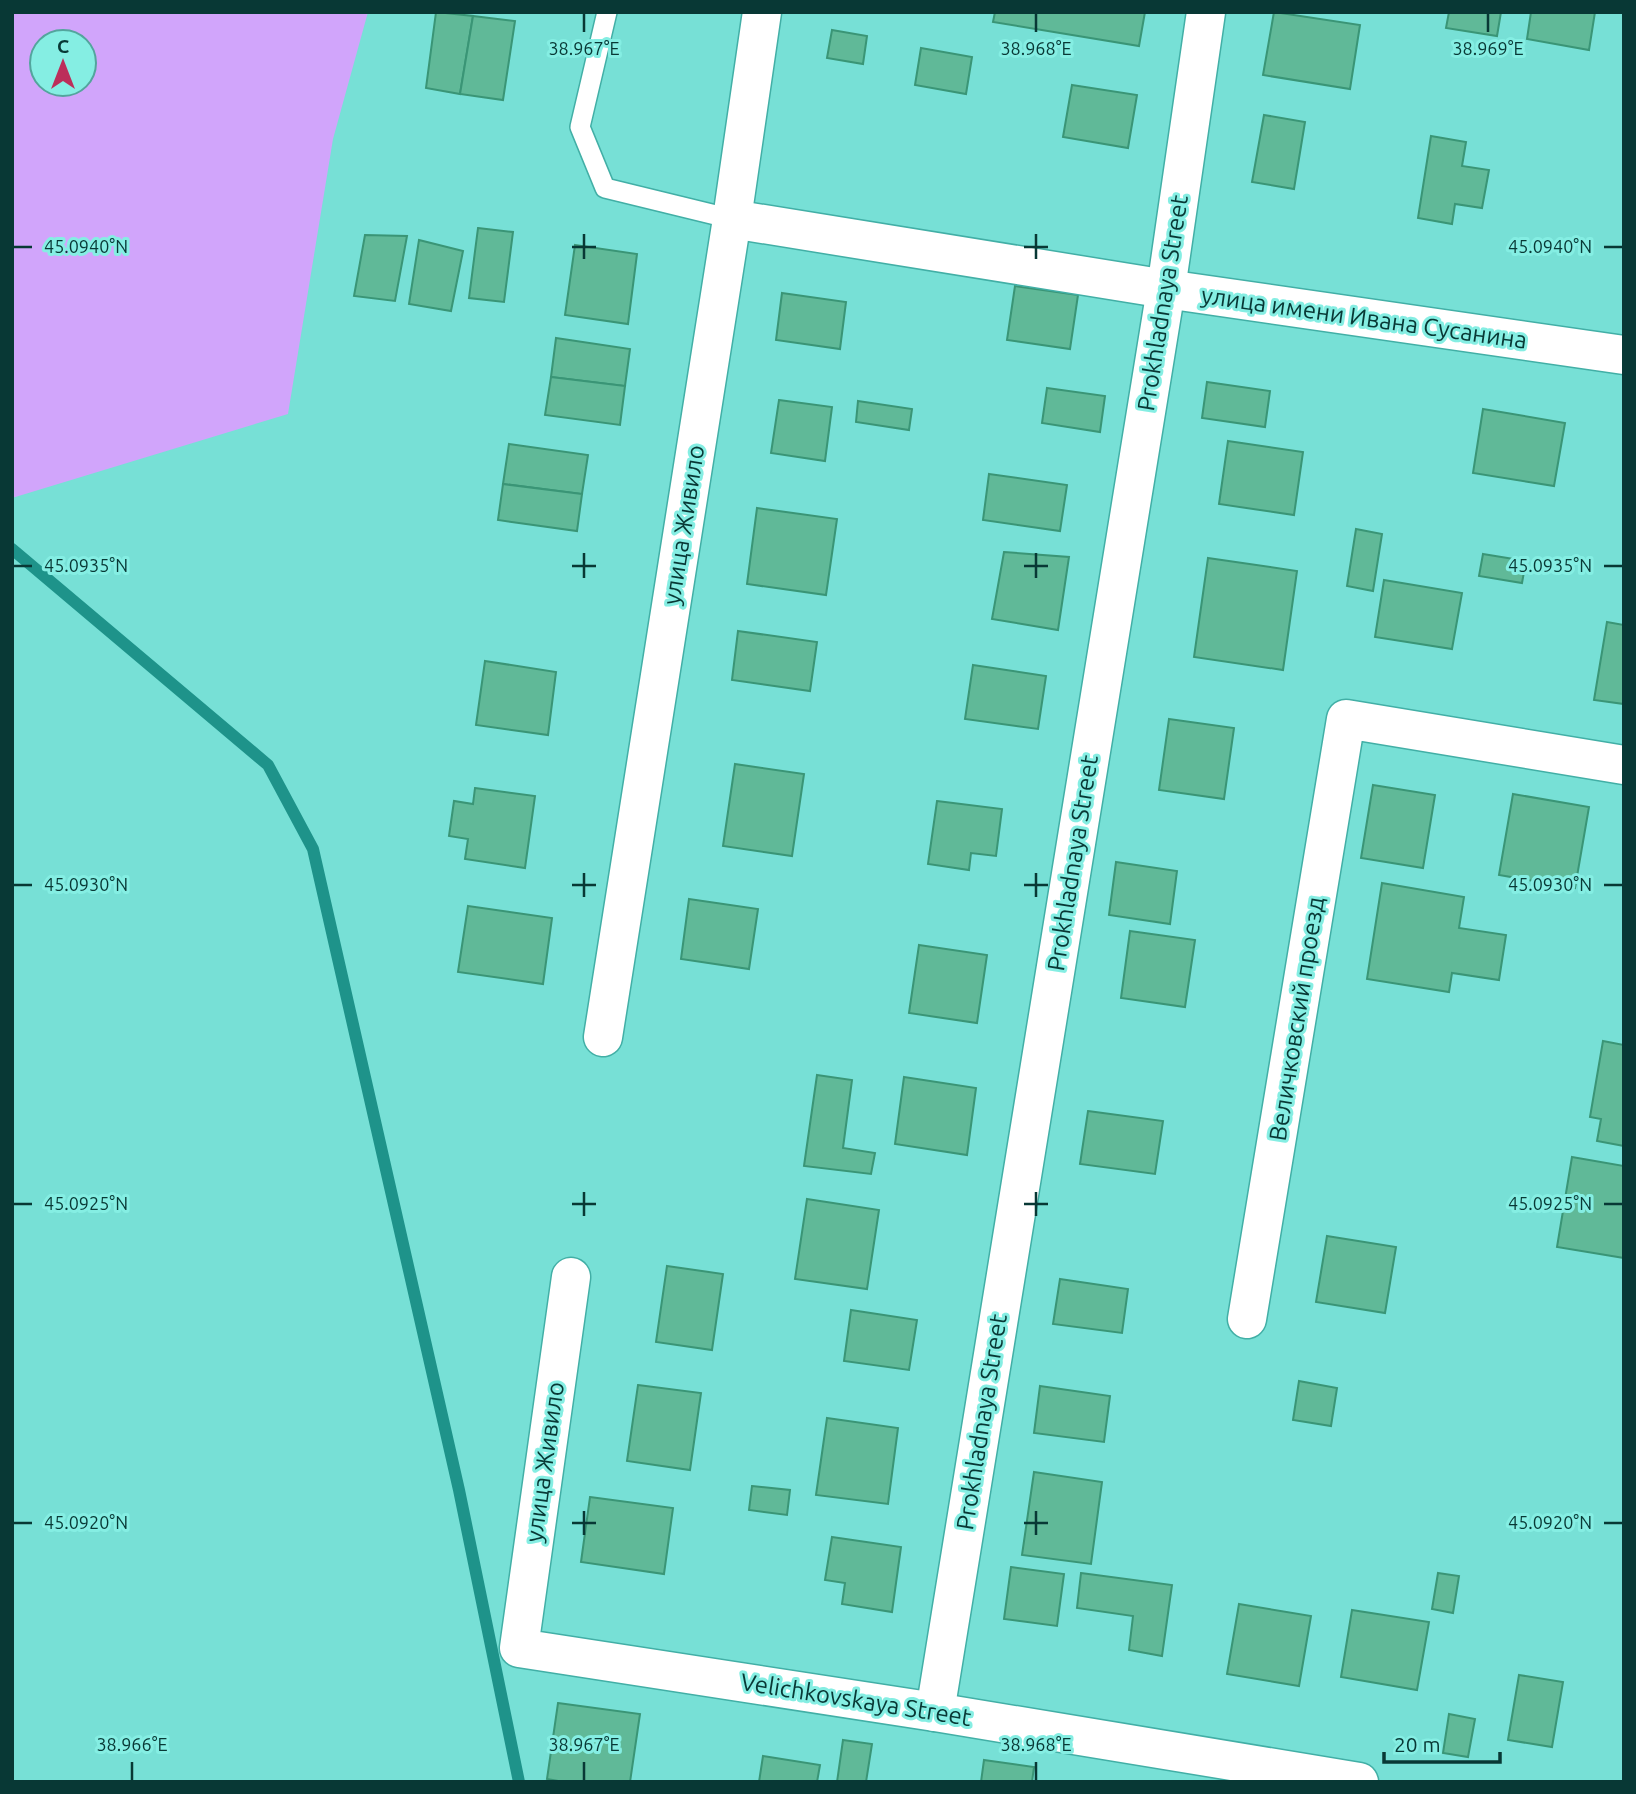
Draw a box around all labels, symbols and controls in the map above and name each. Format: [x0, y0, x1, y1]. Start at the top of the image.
north arrow [28, 28, 98, 98]
text: С [57, 35, 69, 57]
text: 38.967°E [548, 38, 620, 58]
text: 38.968°E [1000, 38, 1072, 58]
text: 38.969°E [1452, 38, 1524, 58]
street label: Prokhladnaya Street [1132, 192, 1193, 413]
text: 45.0940°N [44, 236, 128, 256]
text: 45.0940°N [1508, 236, 1592, 256]
street label: улица имени Ивана Сусанина [1199, 281, 1529, 354]
street label: улица Живило [658, 443, 709, 607]
text: 45.0935°N [44, 555, 128, 575]
text: 45.0935°N [1508, 555, 1592, 575]
street label: Prokhladnaya Street [1042, 752, 1103, 973]
text: 45.0930°N [44, 874, 128, 894]
text: 45.0930°N [1508, 874, 1592, 894]
street label: Величковский проезд [1264, 895, 1329, 1143]
text: 45.0925°N [44, 1193, 128, 1213]
text: 45.0925°N [1508, 1193, 1592, 1213]
street label: Prokhladnaya Street [951, 1311, 1012, 1532]
street label: улица Живило [520, 1380, 569, 1544]
text: 45.0920°N [44, 1512, 128, 1532]
text: 45.0920°N [1508, 1512, 1592, 1532]
street label: Velichkovskaya Street [739, 1668, 974, 1731]
scale bar [1384, 1720, 1500, 1764]
text: 20 m [1394, 1732, 1441, 1756]
text: 38.966°E [96, 1734, 168, 1754]
text: 38.967°E [548, 1734, 620, 1754]
text: 38.968°E [1000, 1734, 1072, 1754]

